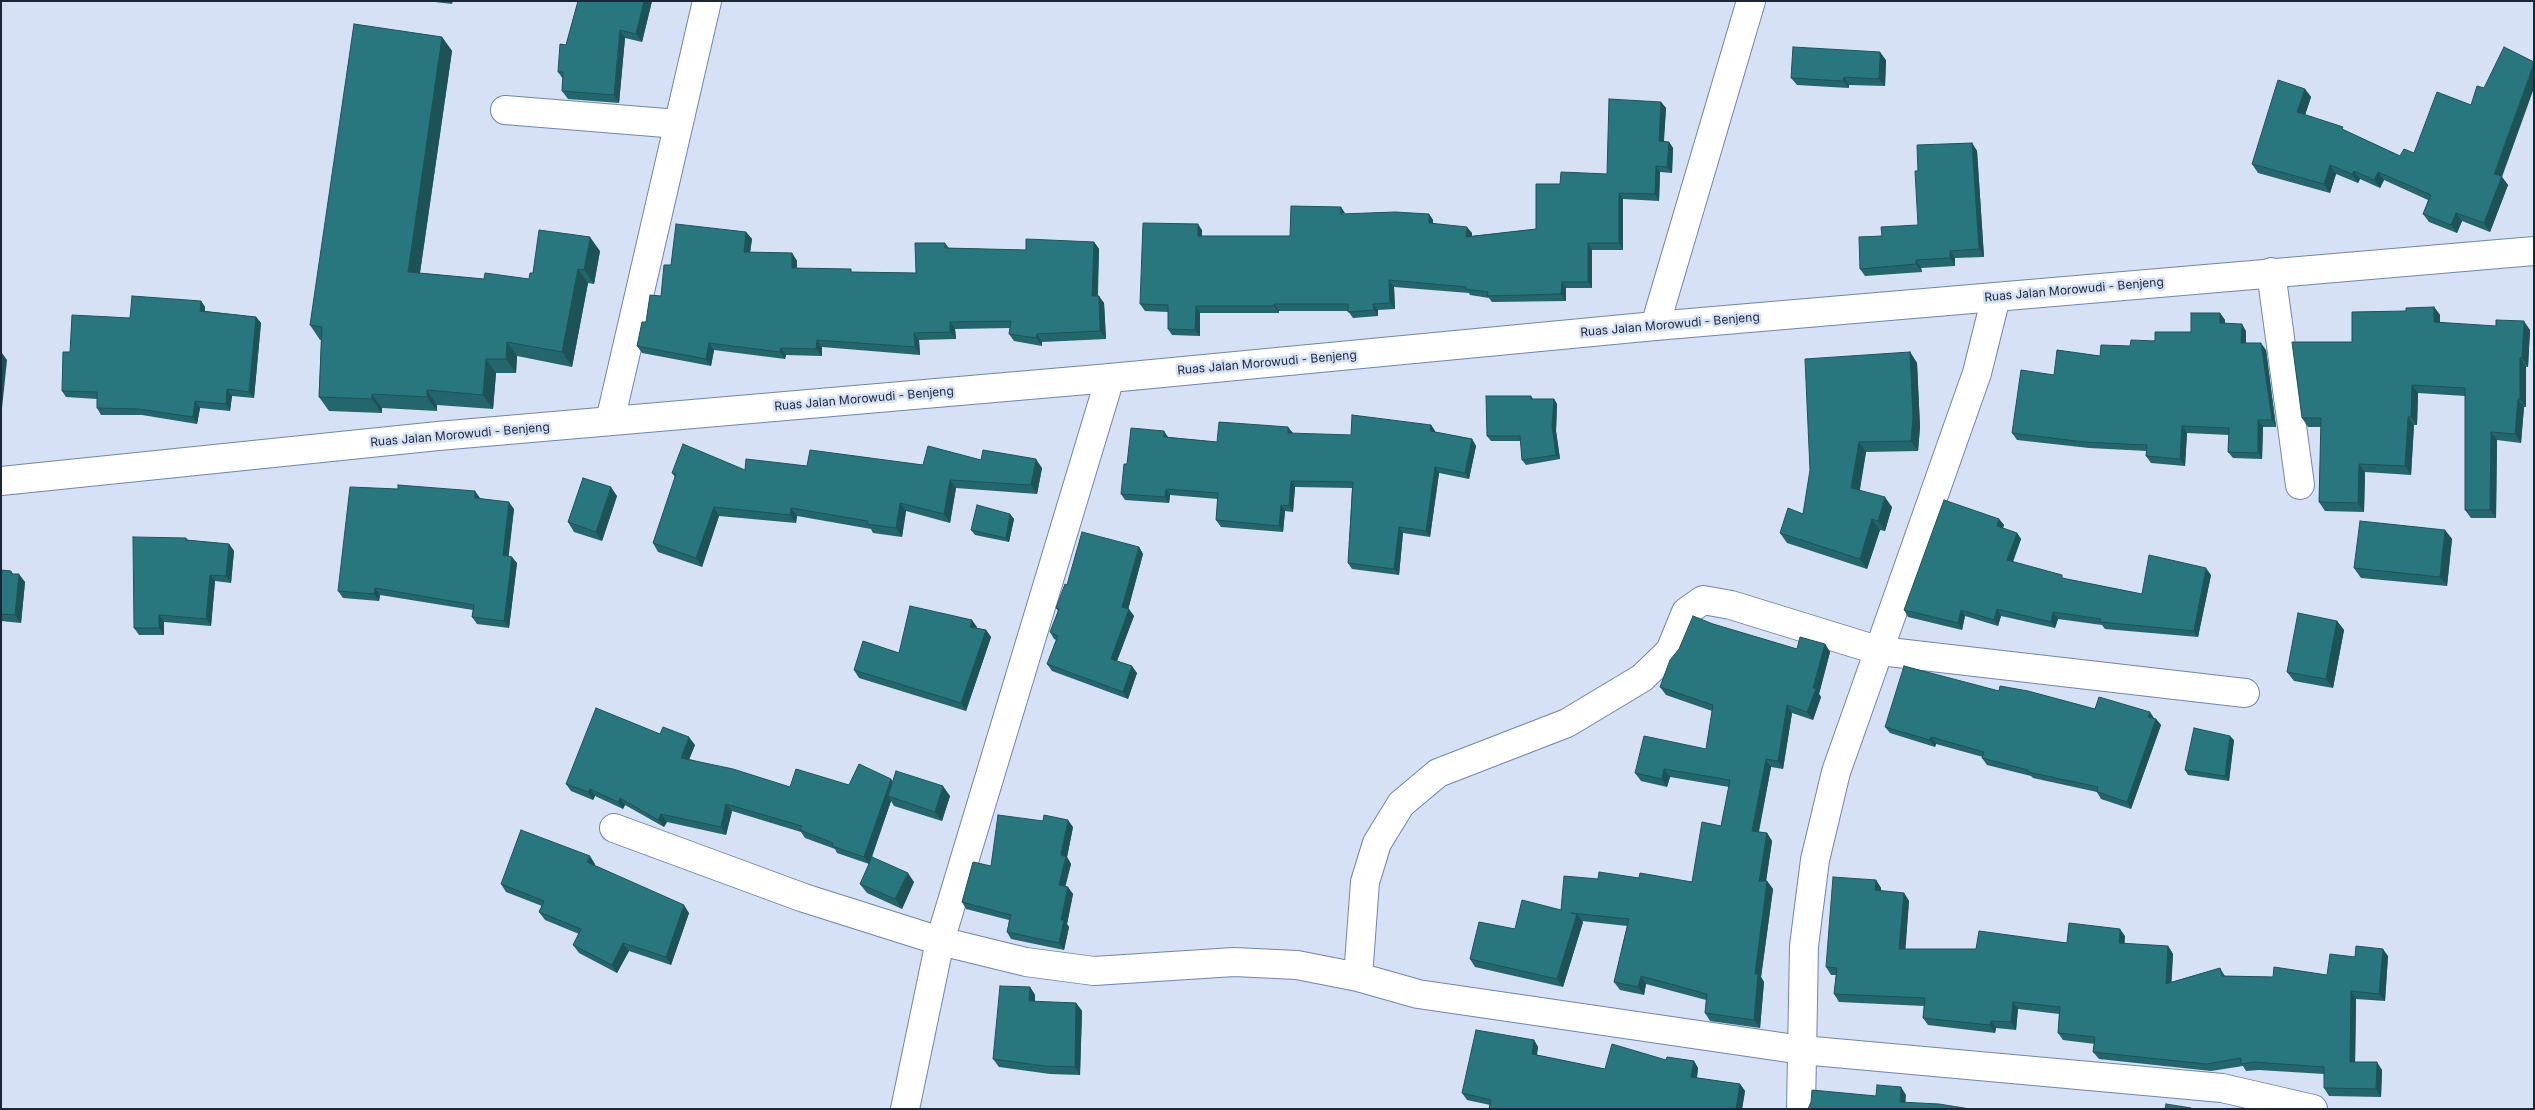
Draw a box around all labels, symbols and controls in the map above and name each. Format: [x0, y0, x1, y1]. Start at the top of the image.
street label: Ruas Jalan Morowudi - Benjeng [1984, 275, 2164, 305]
street label: Ruas Jalan Morowudi - Benjeng [1580, 310, 1760, 340]
street label: Ruas Jalan Morowudi - Benjeng [1177, 348, 1357, 378]
street label: Ruas Jalan Morowudi - Benjeng [774, 384, 954, 414]
street label: Ruas Jalan Morowudi - Benjeng [370, 420, 550, 450]

